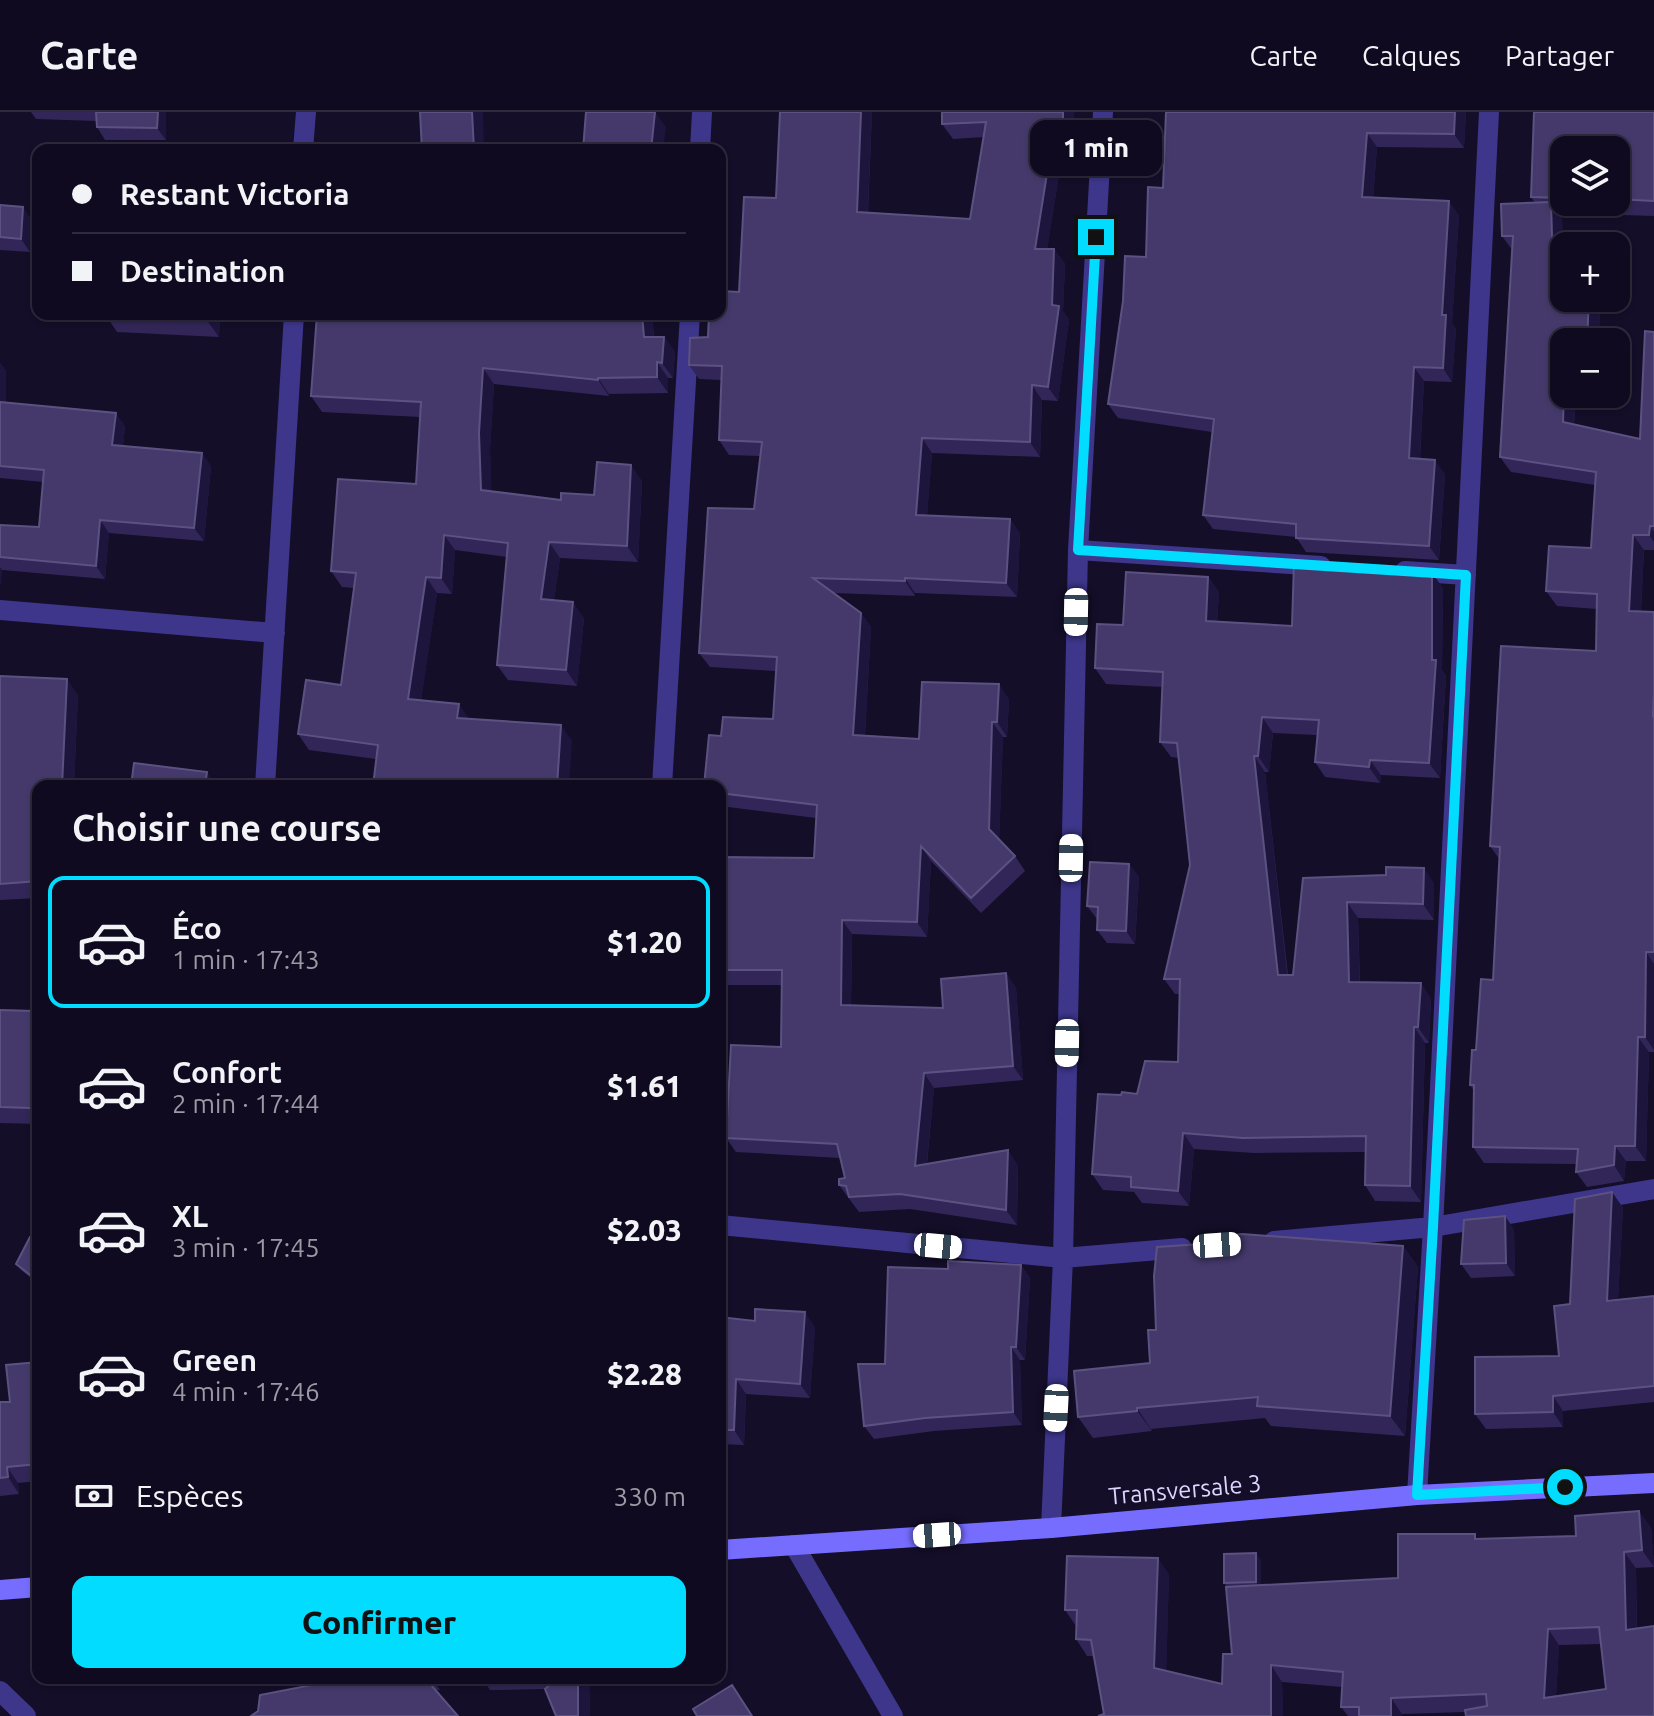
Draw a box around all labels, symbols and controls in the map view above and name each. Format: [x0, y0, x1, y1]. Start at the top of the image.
text: Carte [40, 34, 139, 76]
text: Carte [1249, 40, 1318, 71]
text: Calques [1362, 40, 1461, 71]
text: Partager [1505, 40, 1614, 71]
callout: 1 min [1030, 121, 1162, 177]
text: 1 min [1063, 133, 1129, 162]
map controls [1550, 136, 1630, 408]
button: layers [1550, 136, 1630, 216]
text: Restant Victoria [120, 177, 349, 211]
route end [1078, 219, 1114, 255]
button: + [1550, 232, 1630, 312]
text: Destination [120, 254, 285, 288]
button: − [1550, 328, 1630, 408]
car [1064, 588, 1088, 636]
text: Choisir une course [72, 807, 382, 848]
car [1059, 834, 1083, 882]
icon: car [76, 906, 148, 978]
text: Éco [172, 911, 222, 945]
text: $1.20 [607, 925, 682, 959]
text: 1 min · 17:43 [172, 945, 320, 974]
car [1055, 1019, 1079, 1067]
icon: car [76, 1050, 148, 1122]
text: Confort [172, 1055, 282, 1089]
text: $1.61 [607, 1069, 682, 1103]
text: 2 min · 17:44 [172, 1089, 320, 1118]
icon: car [76, 1194, 148, 1266]
text: XL [172, 1199, 208, 1233]
text: $2.03 [607, 1213, 682, 1247]
car [1192, 1231, 1242, 1259]
car [913, 1232, 963, 1260]
text: 3 min · 17:45 [172, 1233, 320, 1262]
icon: car [76, 1338, 148, 1410]
text: Green [172, 1343, 257, 1377]
text: $2.28 [607, 1357, 682, 1391]
text: 4 min · 17:46 [172, 1377, 320, 1406]
car [1043, 1383, 1069, 1433]
street label: Transversale 3 [1107, 1469, 1263, 1510]
route start [1547, 1469, 1583, 1505]
icon: cash [72, 1474, 116, 1518]
text: Espèces [136, 1479, 243, 1513]
text: 330 m [614, 1482, 686, 1511]
car [912, 1521, 962, 1549]
button: Confirmer [72, 1576, 686, 1668]

